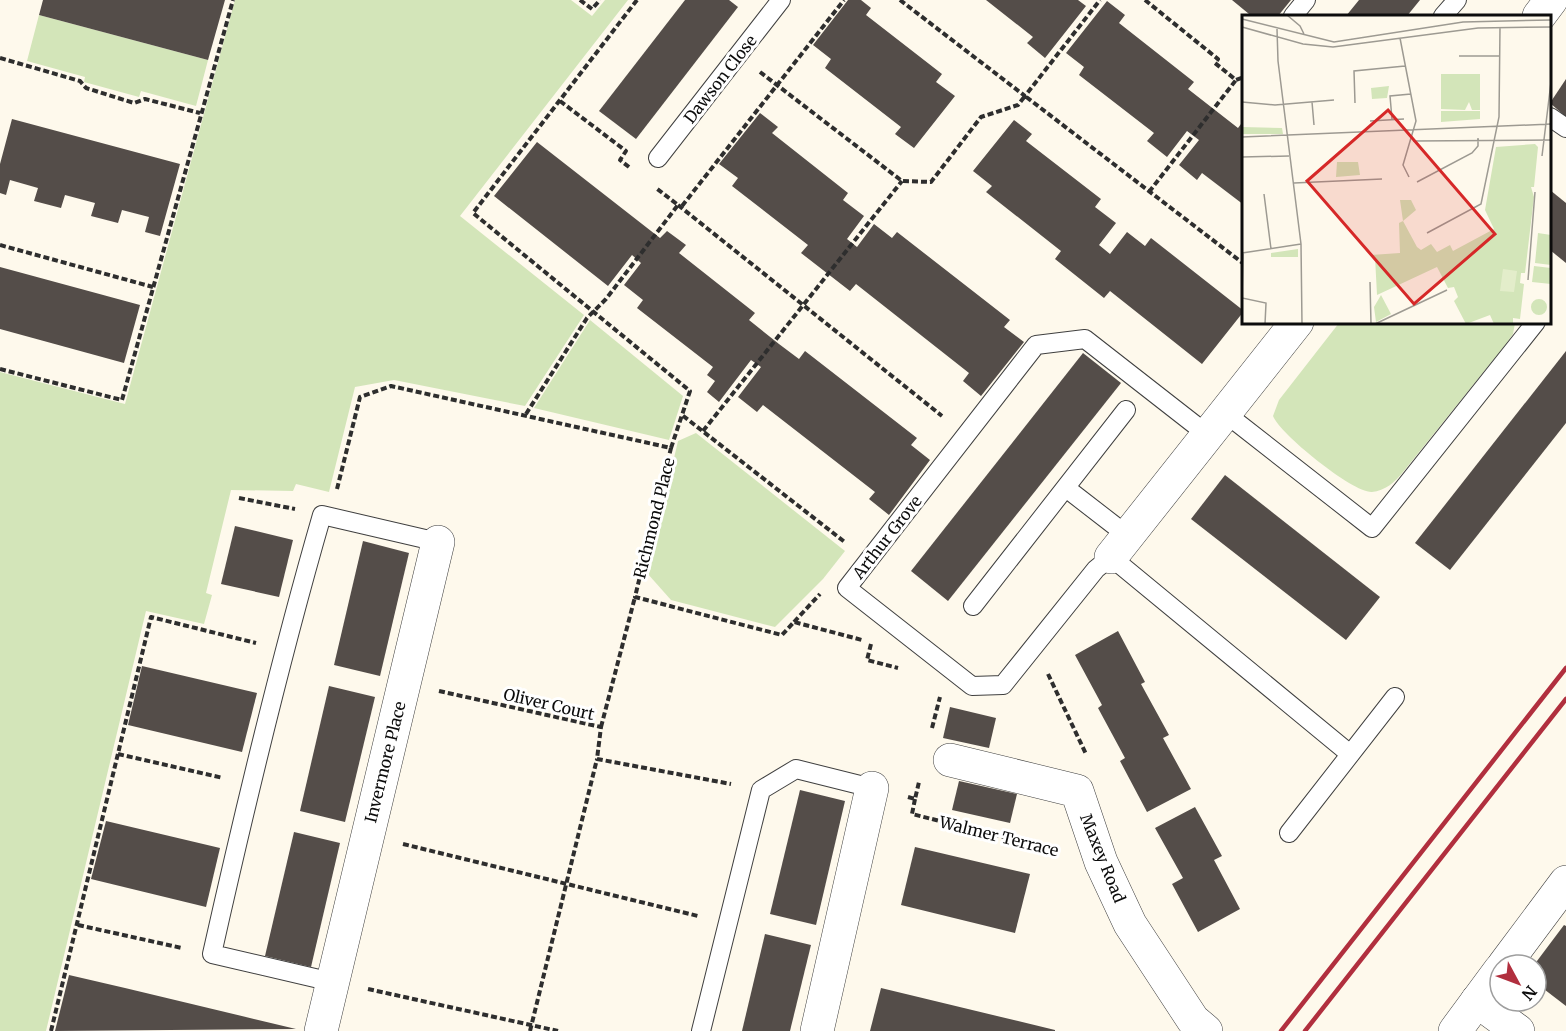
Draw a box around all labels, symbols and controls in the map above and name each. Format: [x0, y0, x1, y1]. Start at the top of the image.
inset map [1242, 15, 1551, 324]
street label: Dawson Close [679, 31, 761, 127]
street label: Richmond Place [629, 455, 679, 581]
street label: Arthur Grove [848, 491, 926, 584]
street label: Oliver Court [502, 684, 597, 724]
street label: Invermore Place [360, 699, 410, 825]
street label: Walmer Terrace [936, 811, 1061, 861]
street label: Maxey Road [1076, 811, 1130, 906]
north arrow [1488, 953, 1548, 1013]
text: N [1517, 982, 1541, 1004]

